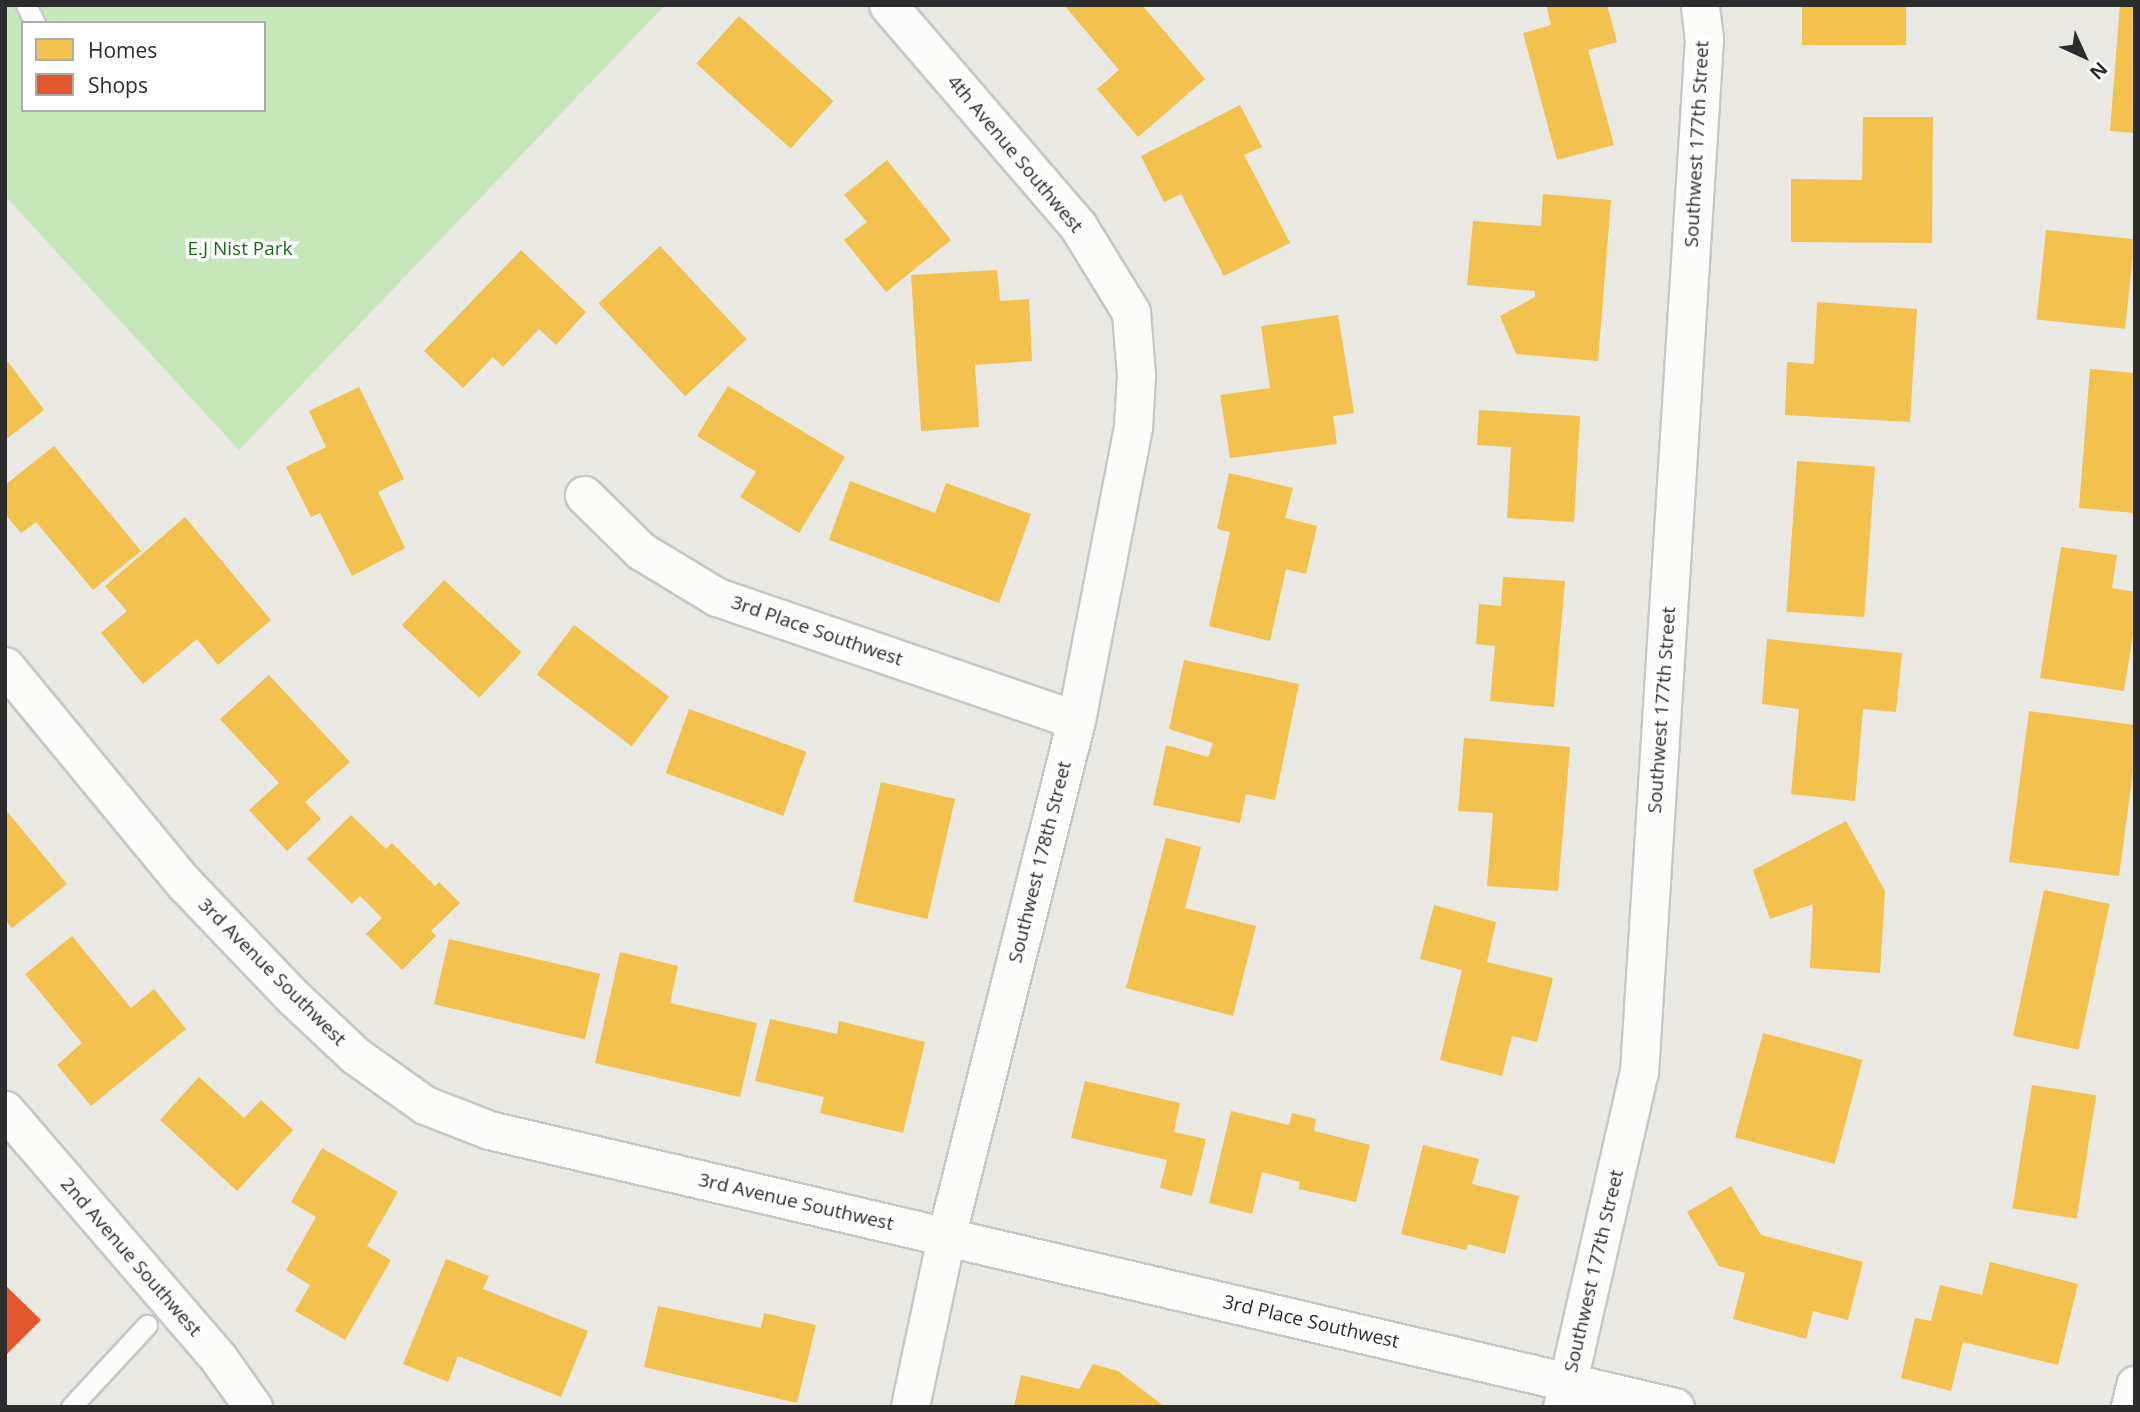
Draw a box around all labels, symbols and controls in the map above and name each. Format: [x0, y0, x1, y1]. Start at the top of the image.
legend [21, 21, 266, 112]
north arrow [2049, 21, 2119, 91]
text: Homes [88, 36, 157, 64]
street label: Southwest 177th Street [1680, 40, 1714, 248]
text: N [2084, 56, 2114, 85]
text: Shops [88, 71, 148, 99]
street label: 4th Avenue Southwest [942, 71, 1088, 237]
park label: E.J Nist Park [187, 238, 293, 260]
street label: 3rd Place Southwest [728, 591, 906, 671]
street label: Southwest 177th Street [1643, 606, 1681, 814]
street label: Southwest 178th Street [1004, 759, 1076, 965]
street label: 3rd Avenue Southwest [193, 893, 351, 1051]
street label: 3rd Avenue Southwest [696, 1168, 896, 1236]
street label: Southwest 177th Street [1560, 1168, 1628, 1374]
street label: 2nd Avenue Southwest [56, 1173, 206, 1341]
street label: 3rd Place Southwest [1221, 1291, 1401, 1353]

